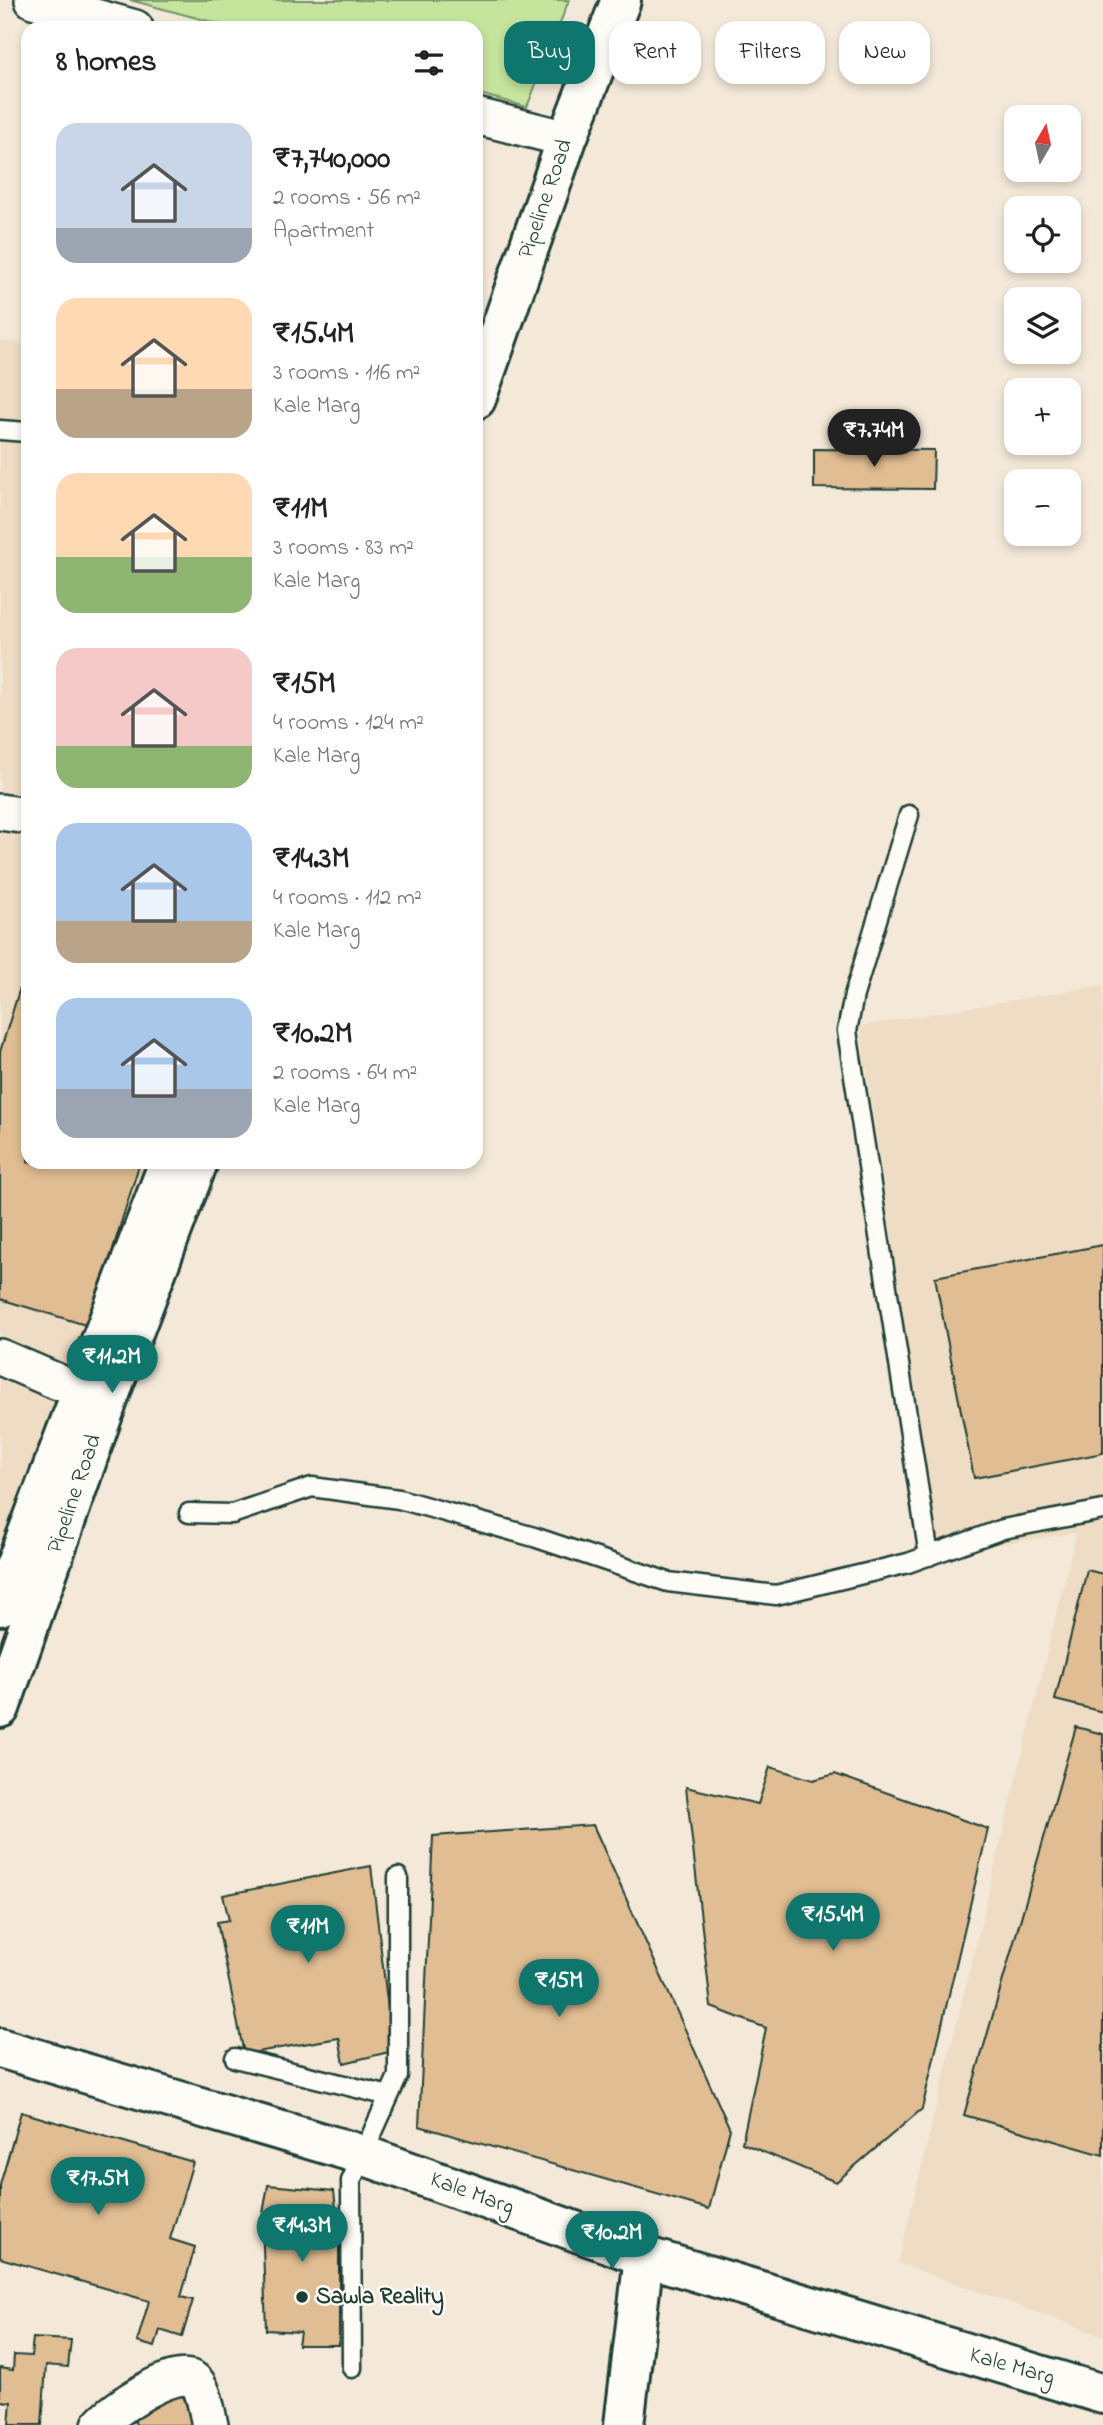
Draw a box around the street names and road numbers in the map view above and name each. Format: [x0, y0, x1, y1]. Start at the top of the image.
street label: Pipeline Road [510, 135, 582, 263]
street label: Pipeline Road [39, 1430, 111, 1558]
street label: Kale Marg [425, 2164, 519, 2225]
street label: Kale Marg [965, 2339, 1059, 2396]

